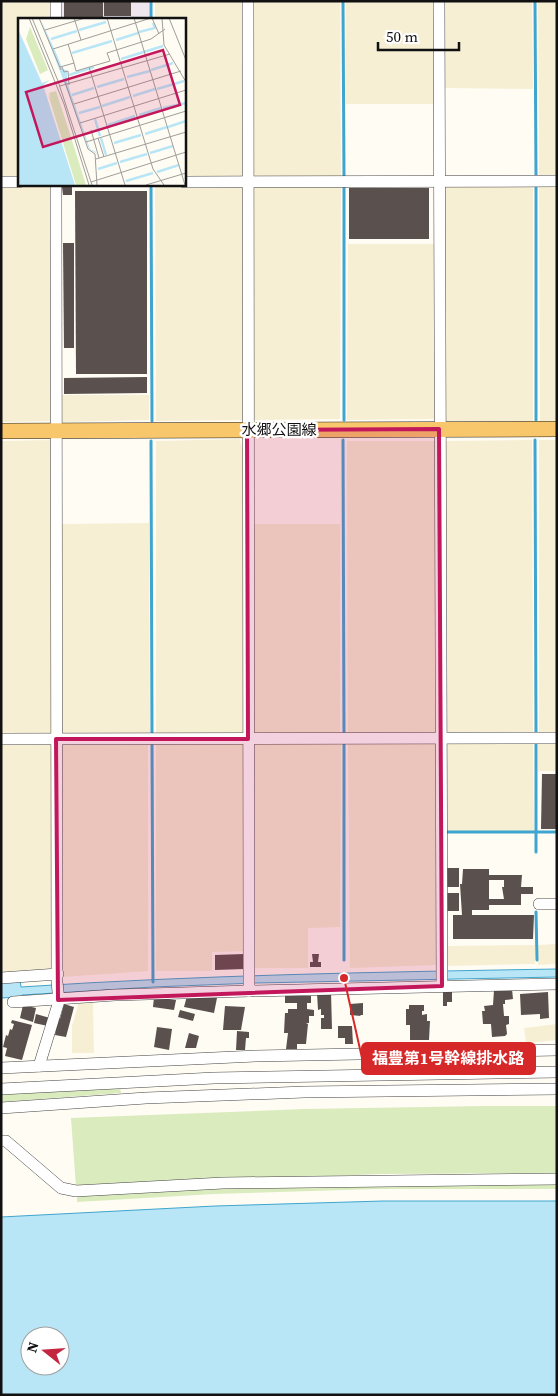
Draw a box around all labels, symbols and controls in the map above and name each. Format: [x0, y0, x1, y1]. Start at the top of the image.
inset map [18, 18, 185, 185]
scale bar [378, 20, 459, 52]
text: 50 m [386, 26, 418, 47]
street label: 水郷公園線 [241, 419, 317, 440]
callout: 福豊第1号幹線排水路 [362, 1043, 535, 1074]
text: 福豊第1号幹線排水路 [372, 1047, 524, 1069]
north arrow [20, 1326, 70, 1376]
text: N [22, 1339, 44, 1355]

